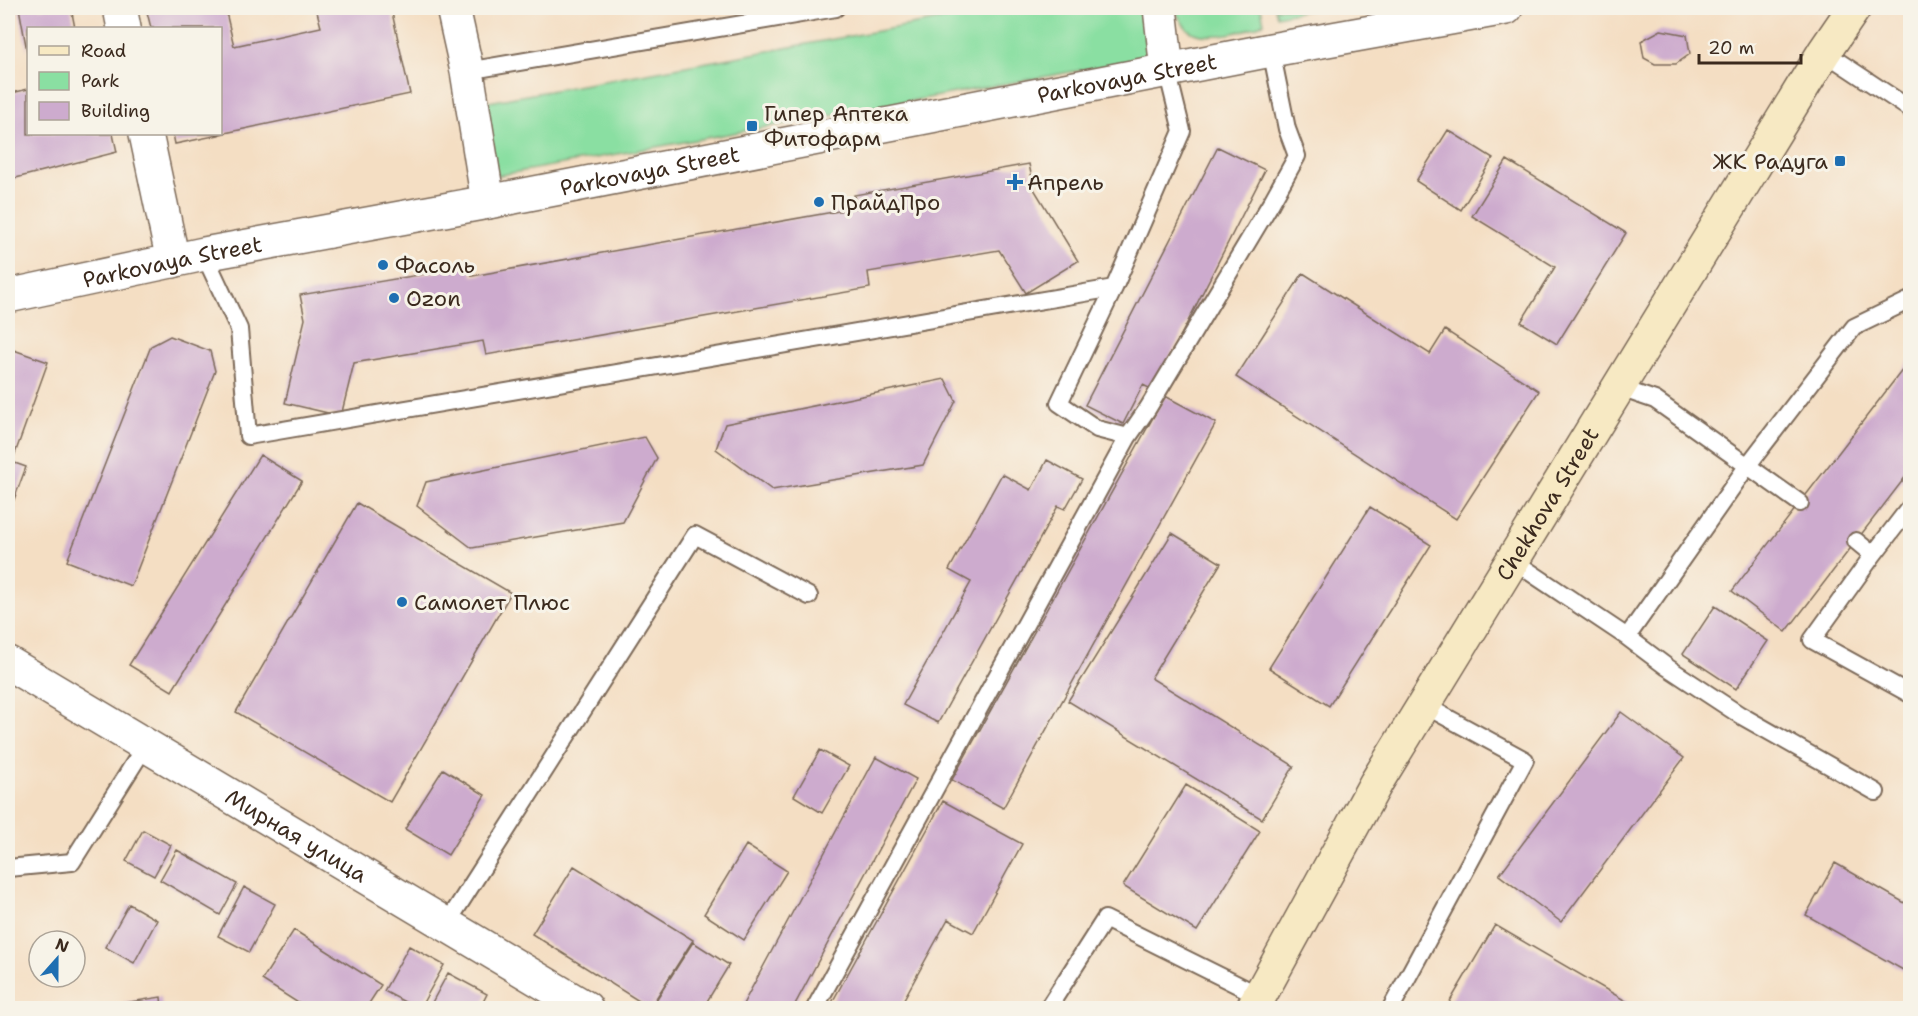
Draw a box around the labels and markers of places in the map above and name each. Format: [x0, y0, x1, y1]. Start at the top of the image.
place label: Гипер Аптека Фитофарм [764, 99, 909, 153]
marker: Гипер Аптека Фитофарм [745, 119, 759, 133]
place label: ЖК Радуга [1713, 147, 1828, 176]
marker: ЖК Радуга [1833, 154, 1847, 168]
place label: Апрель [1027, 168, 1104, 197]
marker: Апрель [1008, 175, 1022, 189]
place label: ПрайдПро [831, 188, 940, 217]
marker: ПрайдПро [812, 195, 826, 209]
place label: Фасоль [395, 251, 475, 280]
marker: Фасоль [376, 258, 390, 272]
place label: Ozon [406, 284, 461, 313]
marker: Ozon [387, 291, 401, 305]
place label: Самолет Плюс [414, 588, 570, 617]
marker: Самолет Плюс [395, 595, 409, 609]

